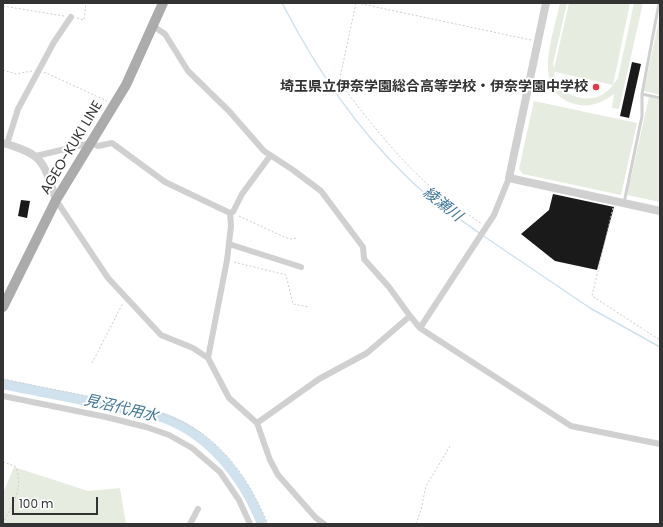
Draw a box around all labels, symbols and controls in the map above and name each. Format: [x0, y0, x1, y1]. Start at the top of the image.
place label: 埼玉県立伊奈学園総合高等学校・伊奈学園中学校 [280, 79, 588, 95]
marker: 埼玉県立伊奈学園総合高等学校・伊奈学園中学校 [591, 82, 601, 92]
street label: AGEO-KUKI LINE [37, 98, 107, 198]
water label: 綾瀬川 [419, 184, 465, 226]
water label: 見沼代用水 [82, 392, 160, 426]
scale bar [14, 489, 100, 515]
text: 100 m [19, 495, 53, 512]

